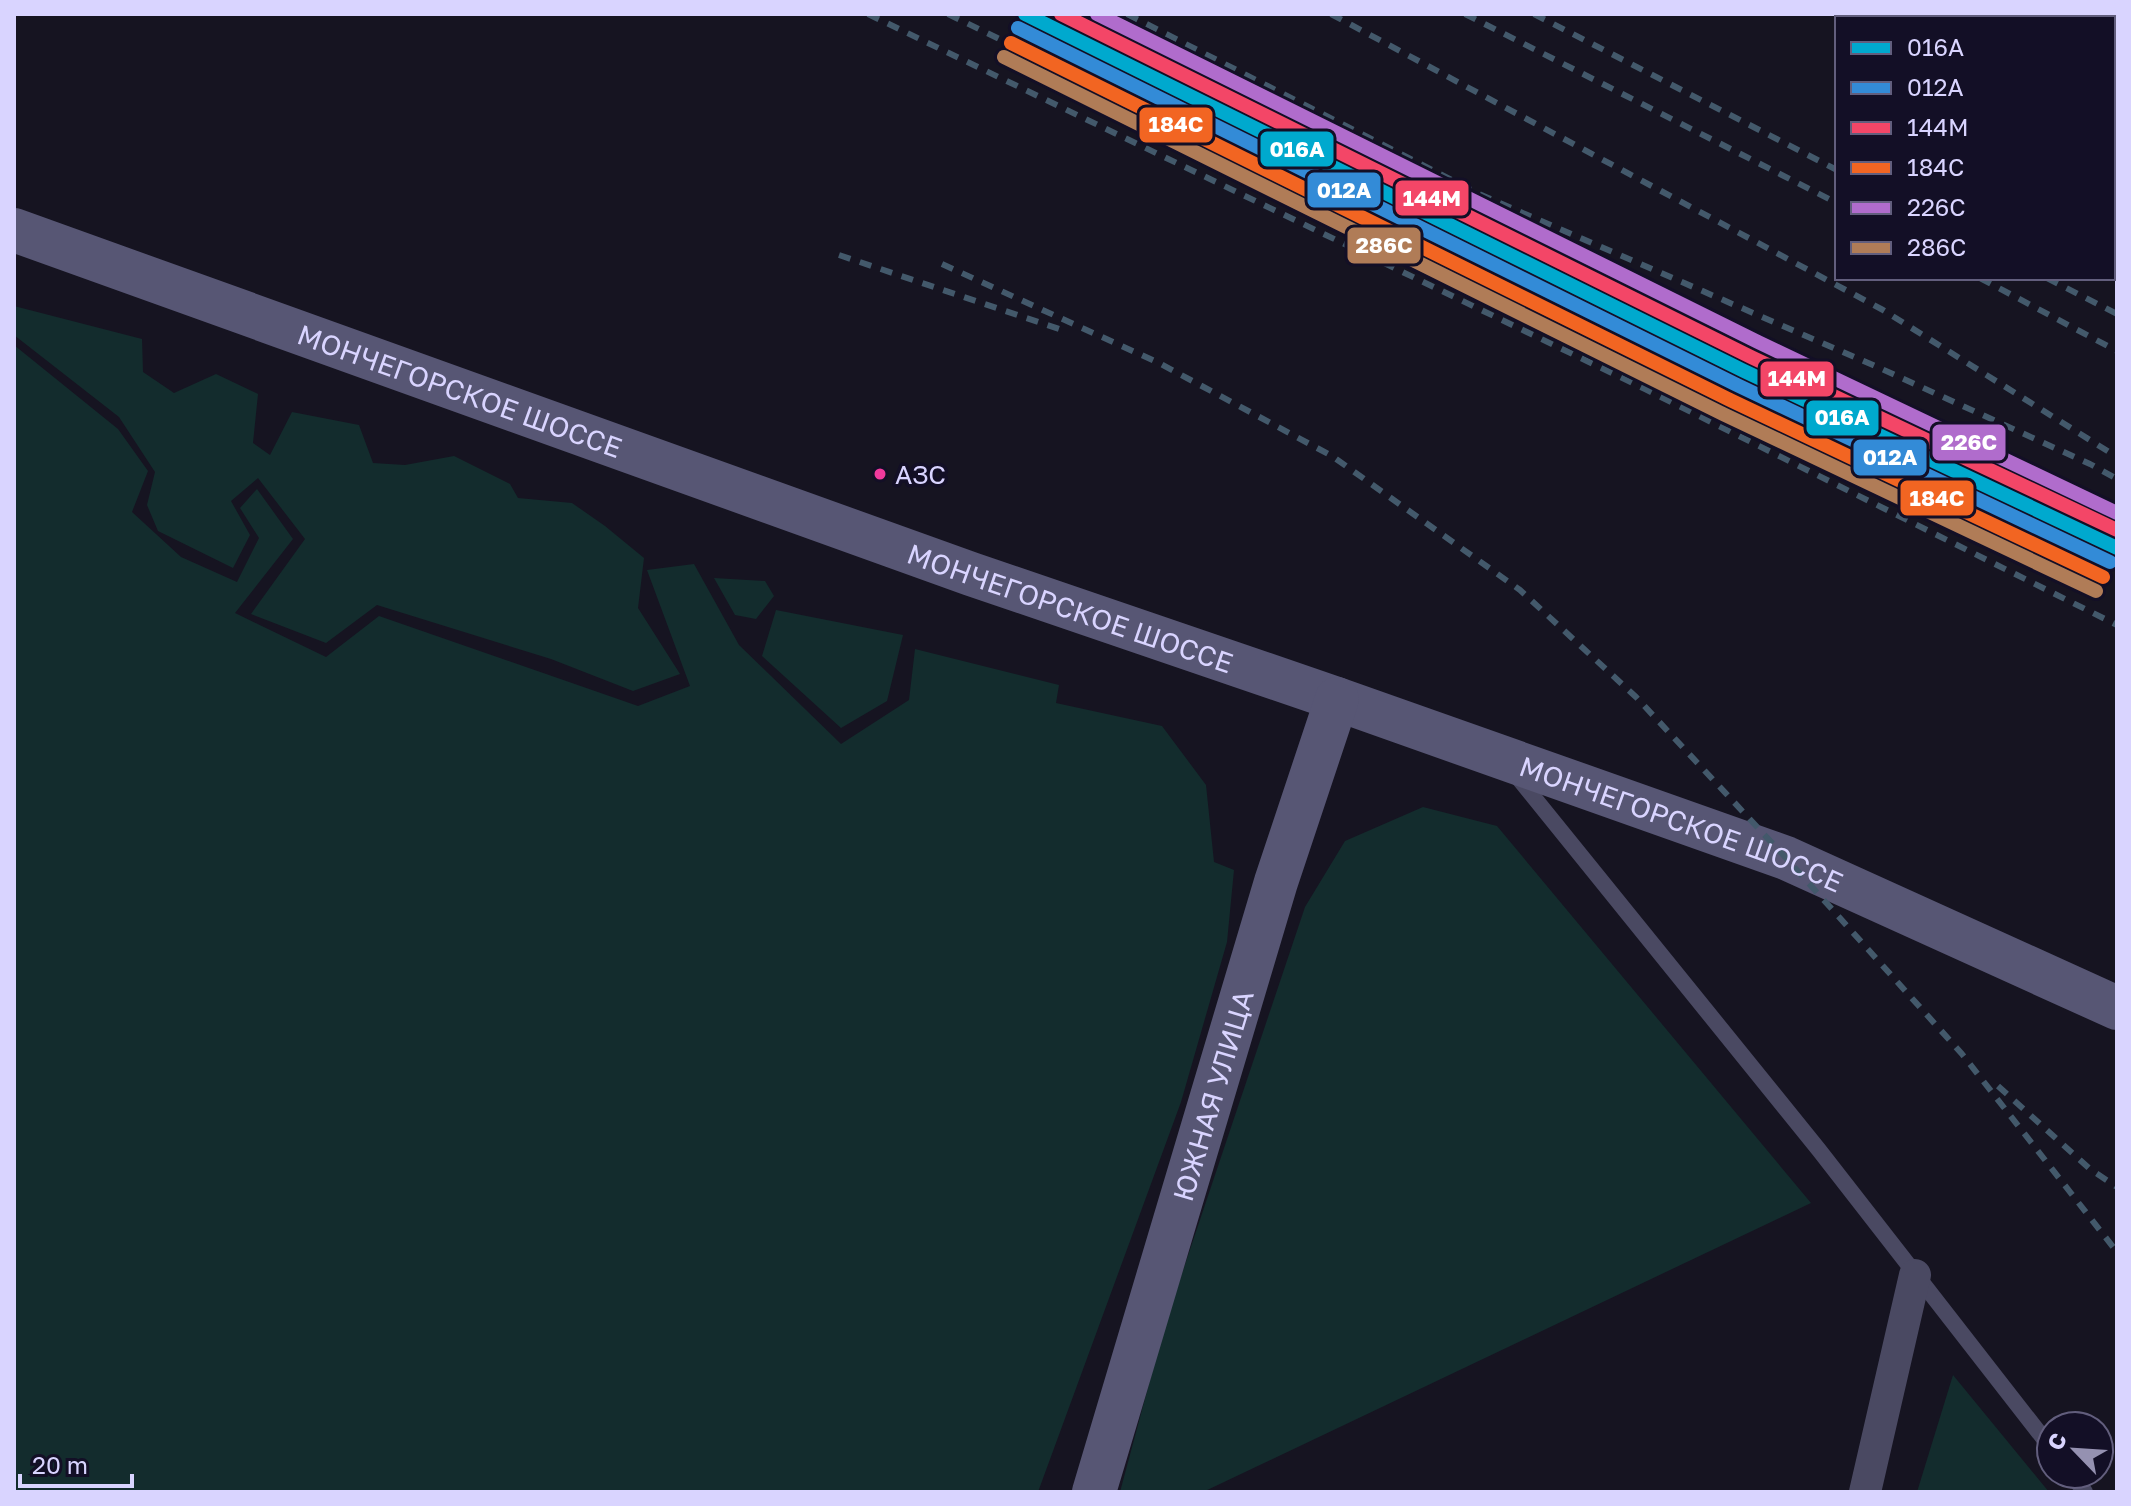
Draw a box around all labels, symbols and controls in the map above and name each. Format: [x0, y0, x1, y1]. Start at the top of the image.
legend [1835, 16, 2115, 280]
text: 016А [1907, 32, 1964, 61]
text: 012А [1907, 72, 1964, 101]
line badge: 184С [1138, 106, 1214, 144]
text: 184С [1149, 110, 1203, 137]
text: 144М [1907, 112, 1969, 141]
line badge: 016А [1259, 130, 1335, 168]
text: 016А [1269, 135, 1325, 162]
text: 184С [1907, 152, 1964, 181]
line badge: 012А [1306, 171, 1382, 209]
text: 012А [1317, 176, 1372, 203]
line badge: 144М [1394, 179, 1470, 217]
text: 144М [1403, 184, 1461, 211]
text: 226С [1907, 192, 1966, 221]
line badge: 286С [1346, 226, 1422, 265]
text: 286С [1355, 231, 1413, 258]
text: 286С [1907, 232, 1966, 261]
street label: МОНЧЕГОРСКОЕ ШОССЕ [293, 317, 627, 464]
line badge: 144М [1759, 360, 1835, 398]
text: 144М [1768, 364, 1826, 391]
line badge: 016А [1805, 399, 1880, 437]
text: 016А [1814, 403, 1870, 430]
line badge: 226С [1931, 423, 2007, 462]
text: 226С [1941, 428, 1997, 455]
line badge: 012А [1852, 438, 1928, 477]
text: 012А [1863, 443, 1918, 470]
place label: АЗС [895, 459, 946, 490]
marker: АЗС [872, 466, 888, 482]
line badge: 184С [1899, 479, 1975, 517]
text: 184С [1910, 484, 1964, 511]
street label: МОНЧЕГОРСКОЕ ШОССЕ [903, 536, 1238, 679]
street label: МОНЧЕГОРСКОЕ ШОССЕ [1515, 749, 1848, 898]
street label: ЮЖНАЯ УЛИЦА [1165, 986, 1259, 1205]
north arrow [2035, 1410, 2115, 1490]
text: С [2041, 1429, 2072, 1454]
scale bar [20, 1438, 132, 1488]
text: 20 m [32, 1450, 88, 1479]

